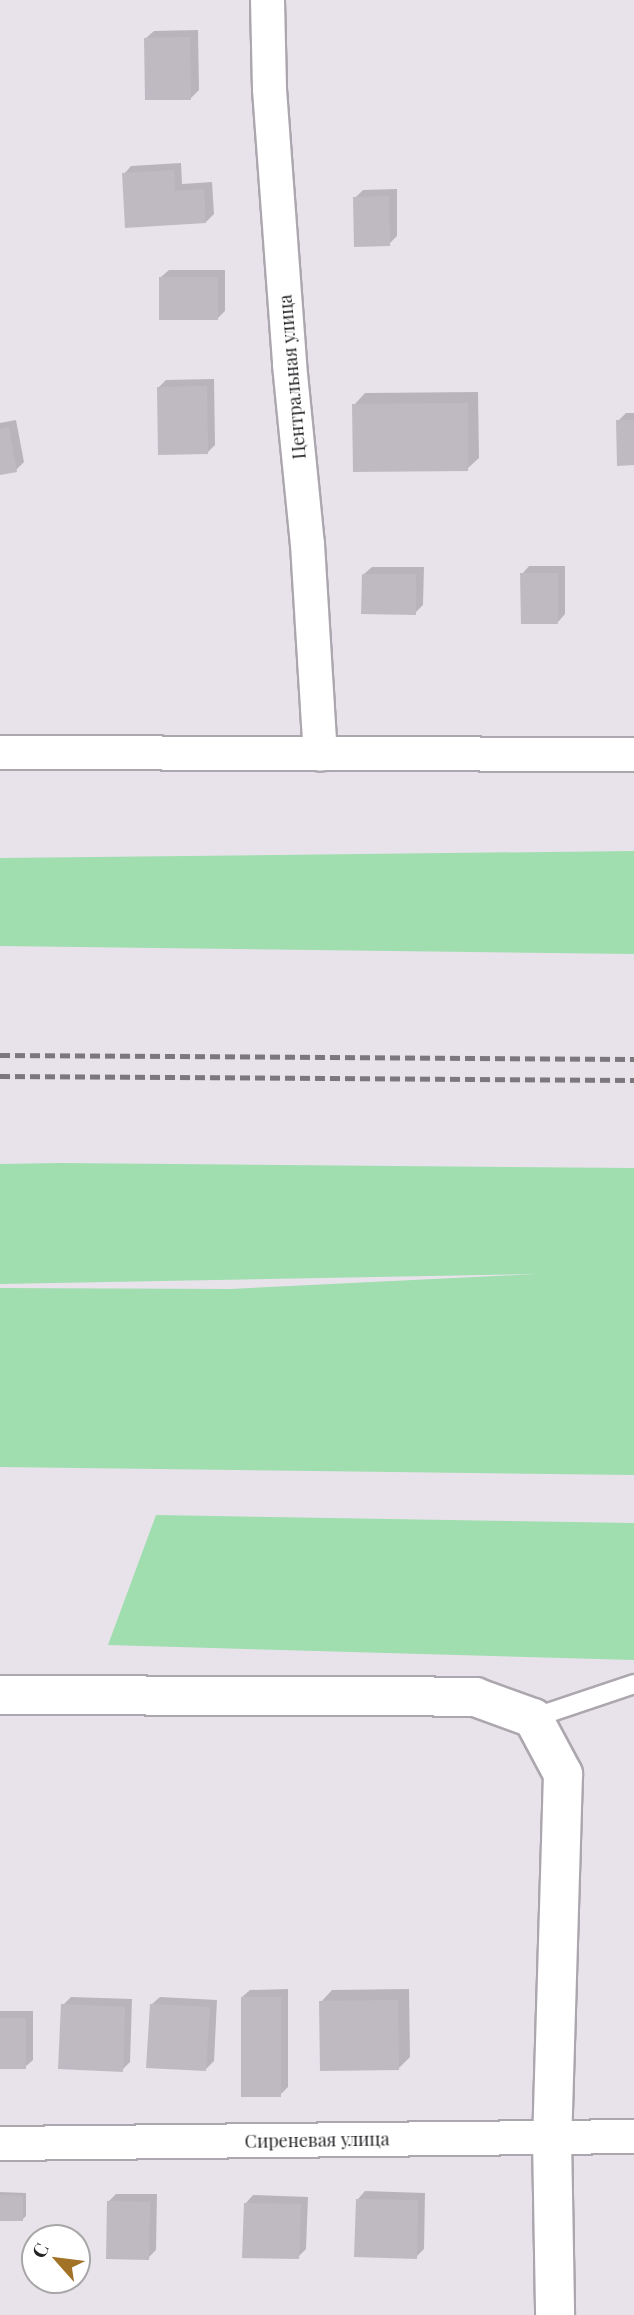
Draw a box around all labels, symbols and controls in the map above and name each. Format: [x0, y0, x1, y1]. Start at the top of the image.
street label: Центральная улица [274, 294, 310, 460]
street label: Сиреневая улица [244, 2128, 390, 2152]
north arrow [21, 2224, 91, 2294]
text: С [25, 2238, 54, 2262]

